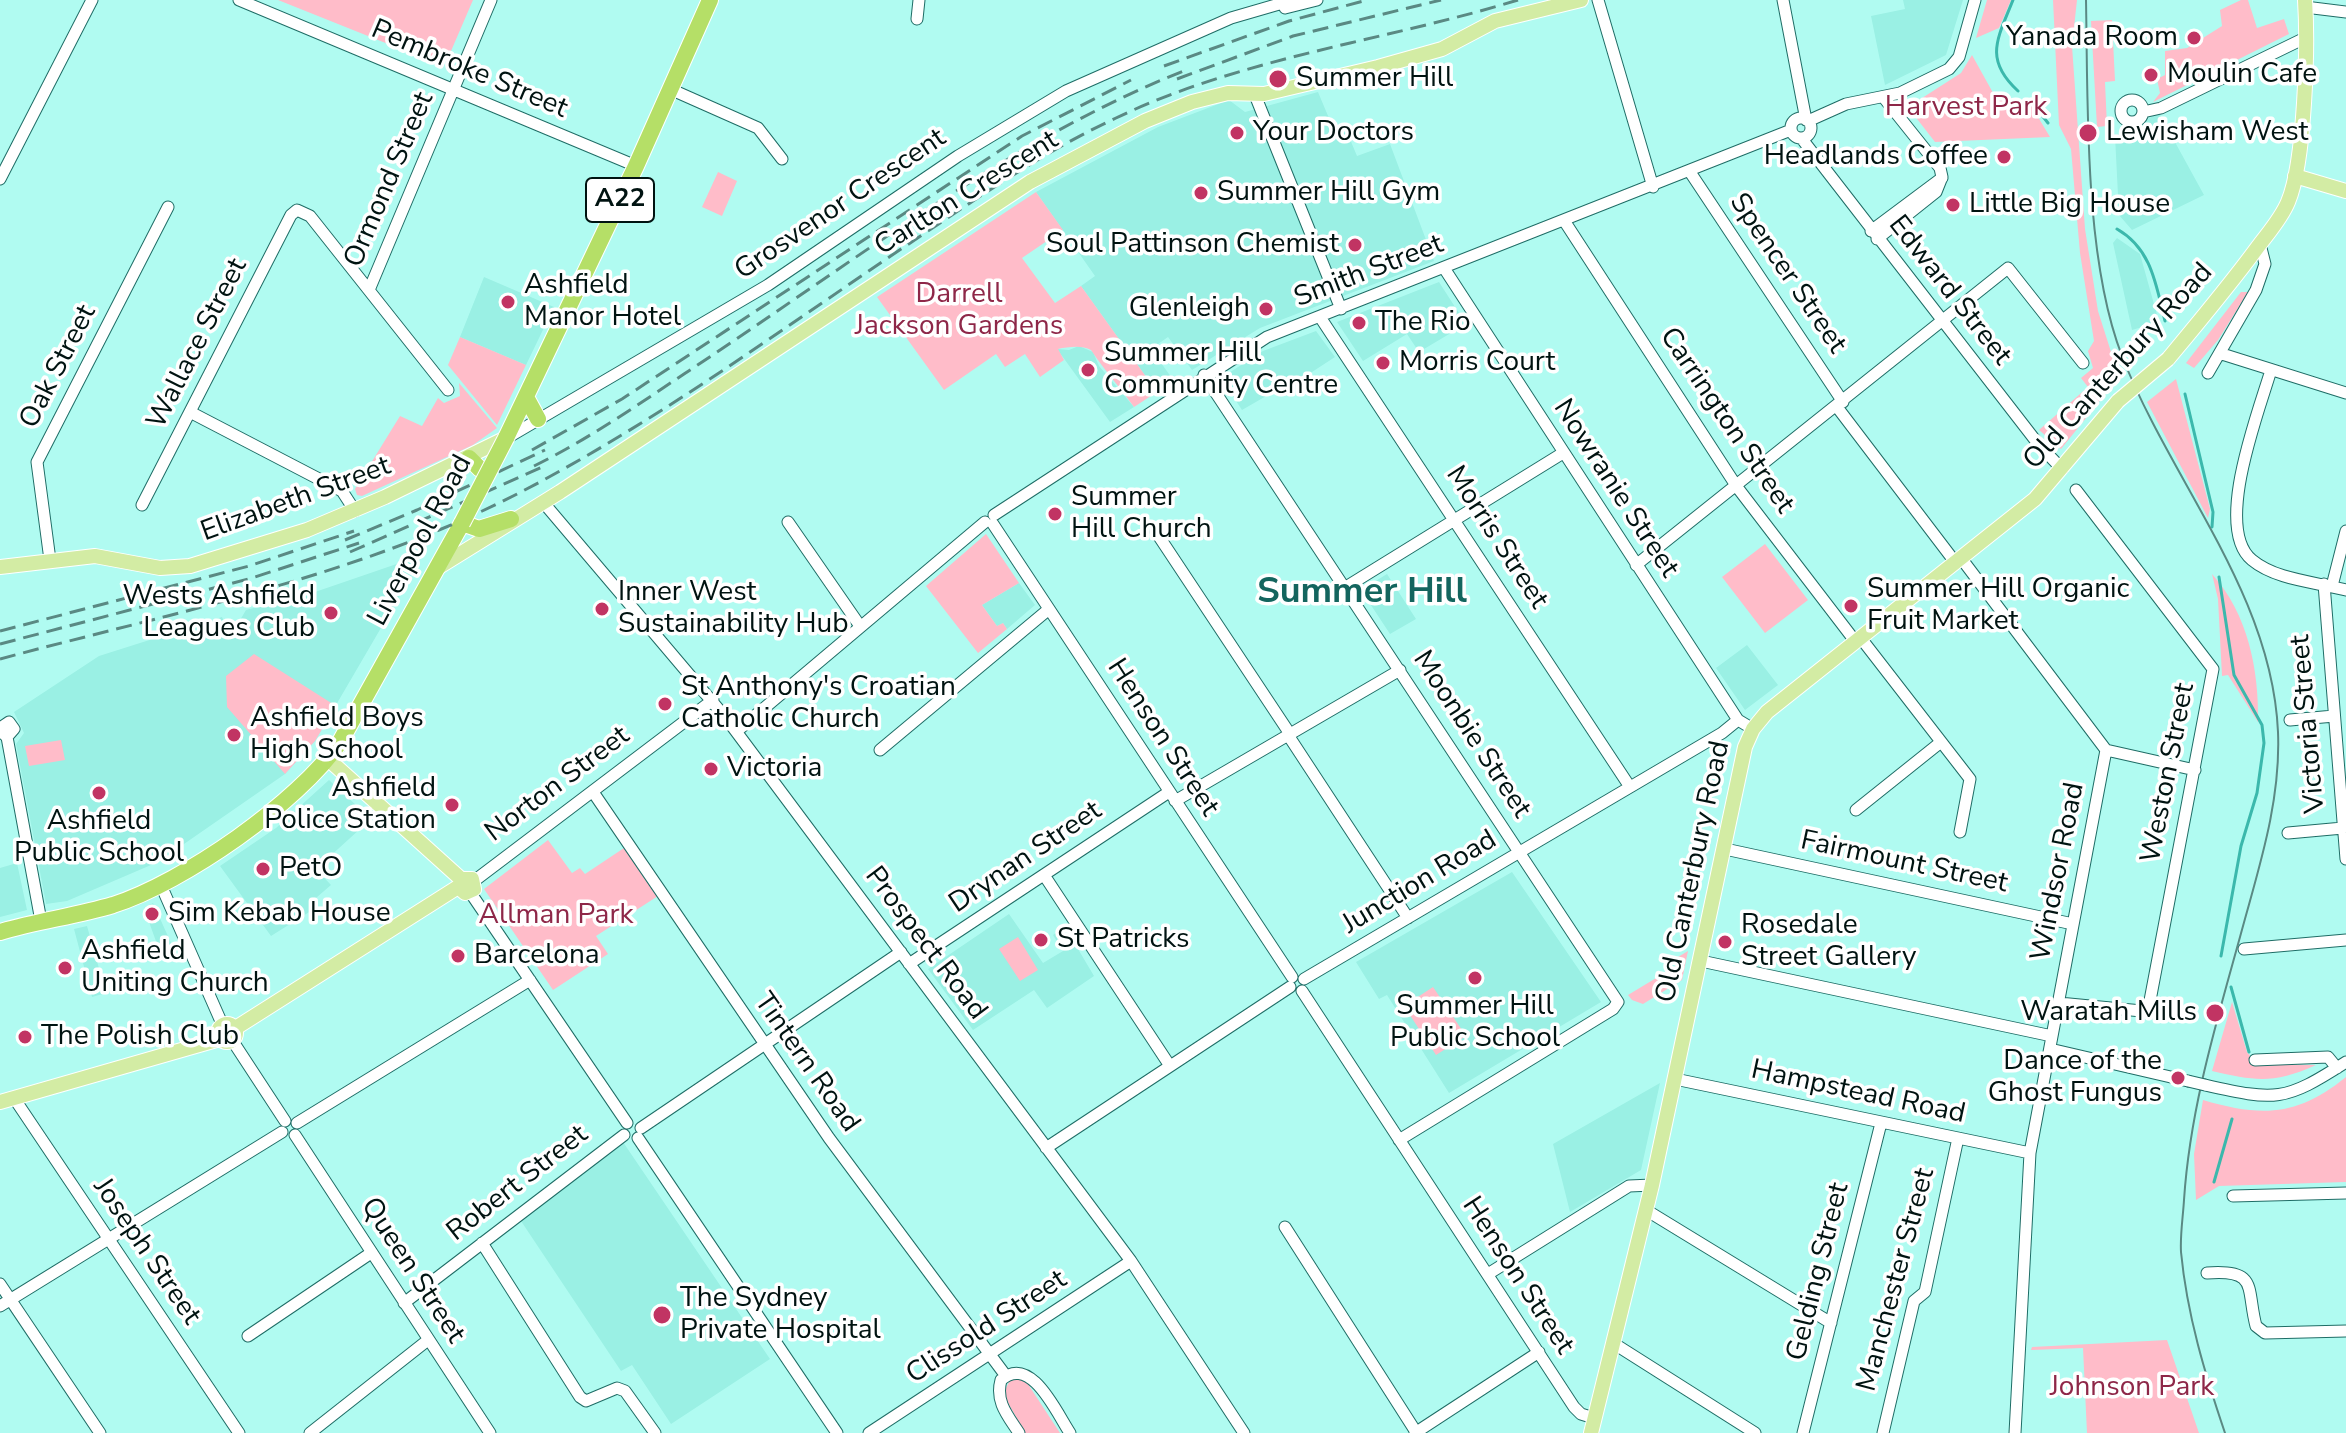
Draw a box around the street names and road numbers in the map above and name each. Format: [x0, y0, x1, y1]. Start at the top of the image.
street label: Pembroke Street [366, 14, 572, 126]
street label: Ormond Street [338, 87, 442, 273]
street label: Grosvenor Crescent [729, 122, 953, 288]
street label: Carlton Crescent [869, 124, 1065, 264]
road number: A22 [586, 178, 654, 222]
street label: Spencer Street [1721, 188, 1853, 360]
street label: Edward Street [1880, 210, 2018, 372]
street label: Smith Street [1290, 228, 1448, 316]
street label: Wallace Street [141, 253, 255, 435]
street label: Old Canterbury Road [2017, 257, 2221, 477]
street label: Oak Street [14, 300, 104, 434]
street label: Carrington Street [1651, 322, 1801, 520]
street label: Nowranie Street [1545, 394, 1685, 584]
street label: Elizabeth Street [197, 450, 395, 550]
street label: Liverpool Road [362, 450, 480, 632]
street label: Morris Street [1437, 460, 1555, 616]
street label: Victoria Street [2284, 633, 2334, 815]
street label: Moonbie Street [1405, 645, 1537, 825]
street label: Henson Street [1099, 653, 1225, 823]
street label: Weston Street [2135, 680, 2203, 866]
street label: Norton Street [479, 720, 637, 850]
street label: Old Canterbury Road [1650, 738, 1738, 1006]
street label: Windsor Road [2025, 780, 2093, 964]
street label: Drynan Street [944, 795, 1108, 921]
street label: Junction Road [1337, 824, 1503, 942]
street label: Fairmount Street [1797, 825, 2011, 901]
street label: Prospect Road [857, 861, 993, 1027]
street label: Tintern Road [746, 987, 866, 1139]
street label: Hampstead Road [1748, 1054, 1968, 1132]
street label: Robert Street [441, 1119, 595, 1249]
street label: Manchester Street [1851, 1165, 1943, 1395]
street label: Joseph Street [85, 1173, 207, 1331]
street label: Gelding Street [1781, 1180, 1857, 1364]
street label: Henson Street [1454, 1191, 1580, 1361]
street label: Queen Street [353, 1192, 471, 1350]
street label: Clissold Street [901, 1264, 1073, 1392]

